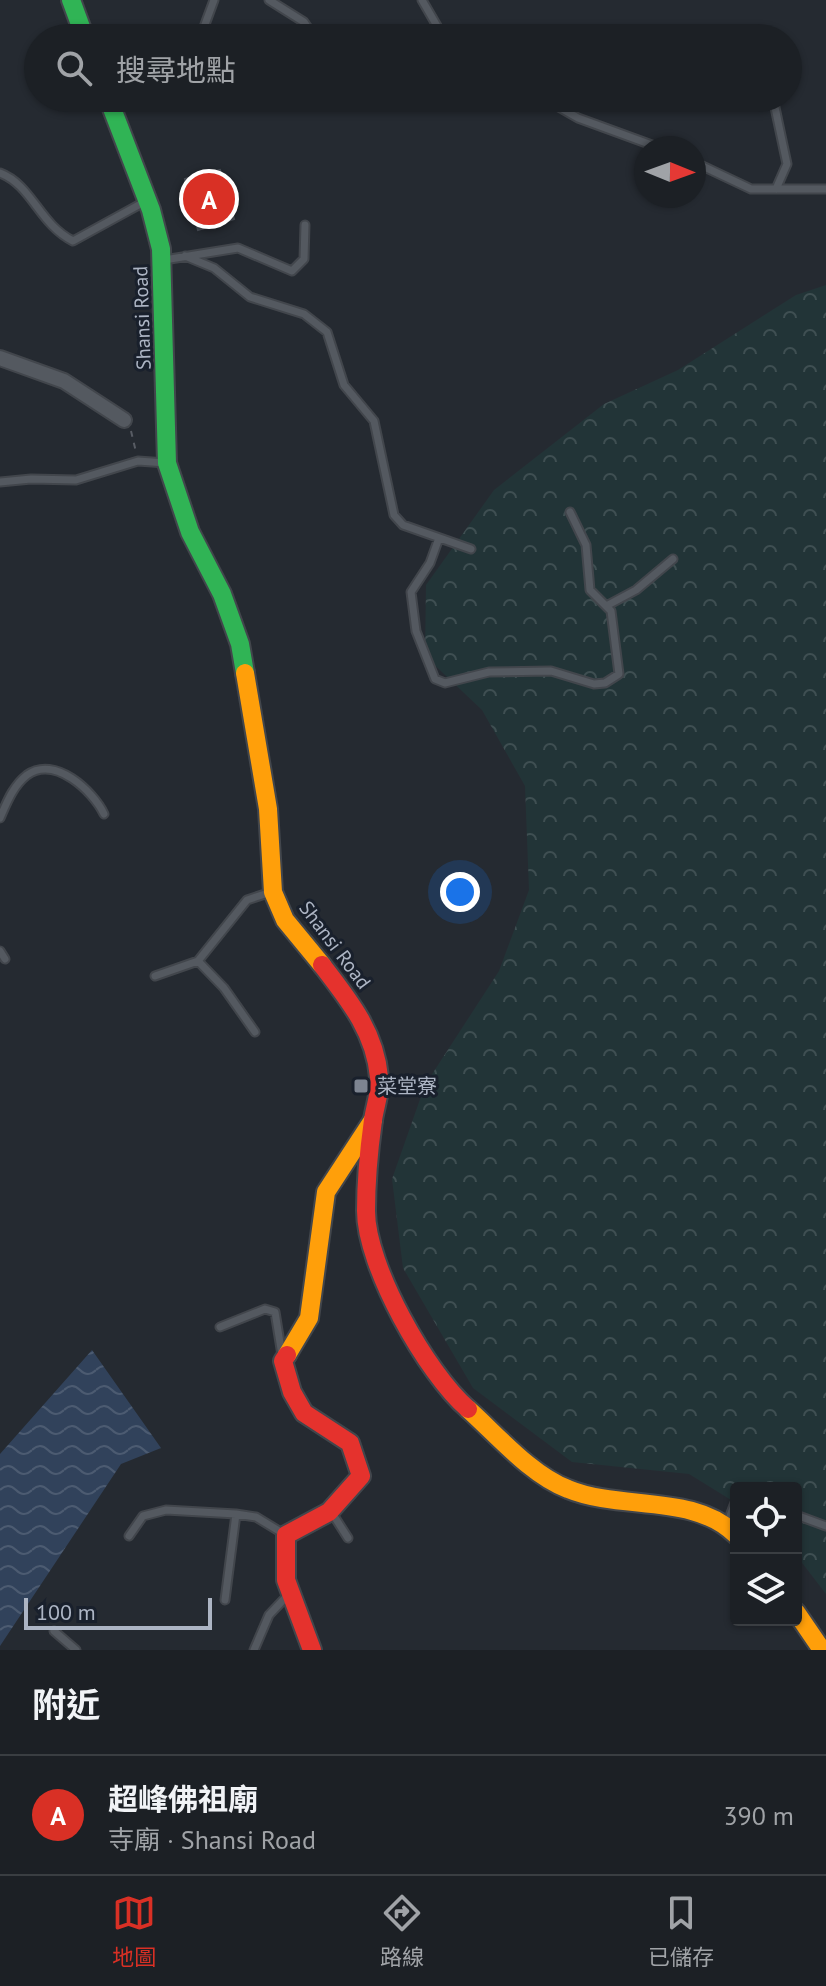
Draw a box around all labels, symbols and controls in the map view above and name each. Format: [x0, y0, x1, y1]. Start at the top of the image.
search box [24, 24, 802, 112]
icon: search [52, 46, 96, 90]
text: 搜尋地點 [116, 50, 236, 89]
north arrow [634, 136, 706, 208]
pin: A [183, 169, 235, 229]
street label: Shansi Road [127, 266, 157, 370]
your location [440, 872, 480, 912]
street label: Shansi Road [293, 896, 377, 994]
place label: 菜堂寮 [377, 1073, 437, 1099]
marker: 菜堂寮 [352, 1077, 370, 1095]
map controls [730, 1482, 802, 1626]
button: locate [730, 1482, 802, 1554]
button: layers [730, 1554, 802, 1626]
scale bar [24, 1594, 212, 1630]
text: 100 m [36, 1598, 96, 1626]
text: 附近 [32, 1682, 100, 1726]
text: 超峰佛祖廟 [108, 1779, 258, 1818]
text: A [50, 1799, 66, 1832]
text: 390 m [723, 1799, 794, 1832]
text: 寺廟 · Shansi Road [108, 1823, 316, 1856]
tab: 地圖 [112, 1891, 156, 1971]
tab: 路線 [380, 1891, 424, 1971]
tab: 已儲存 [648, 1891, 714, 1971]

